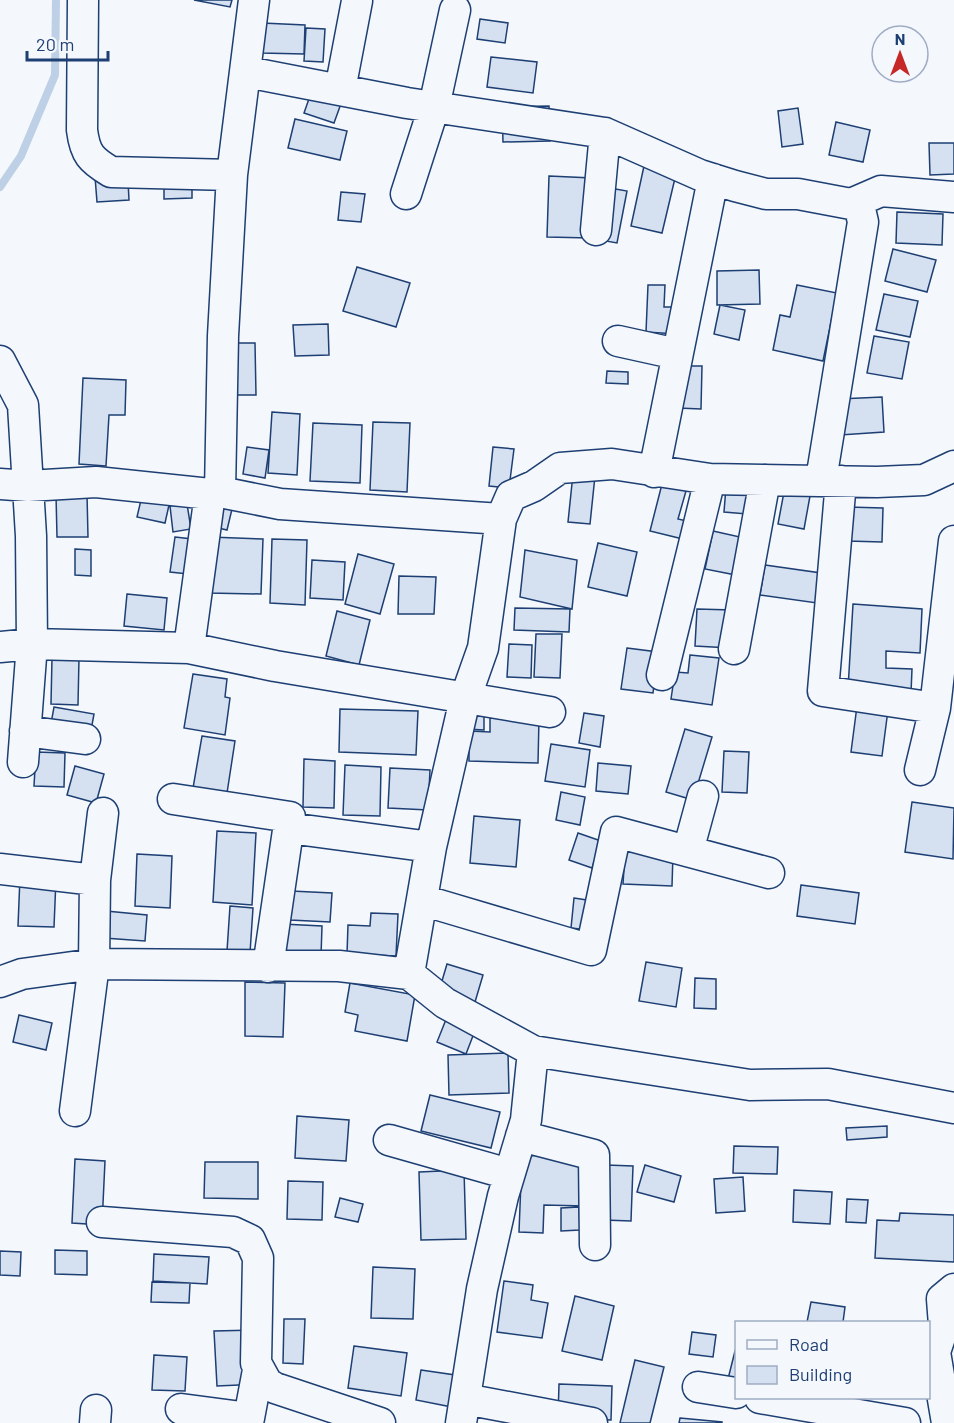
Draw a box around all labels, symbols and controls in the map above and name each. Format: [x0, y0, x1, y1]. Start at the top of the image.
scale bar [27, 24, 108, 62]
north arrow [870, 24, 930, 84]
text: N [895, 29, 905, 48]
text: 20 m [36, 33, 74, 55]
legend [735, 1321, 930, 1399]
text: Road [789, 1333, 829, 1355]
text: Building [789, 1363, 852, 1385]

